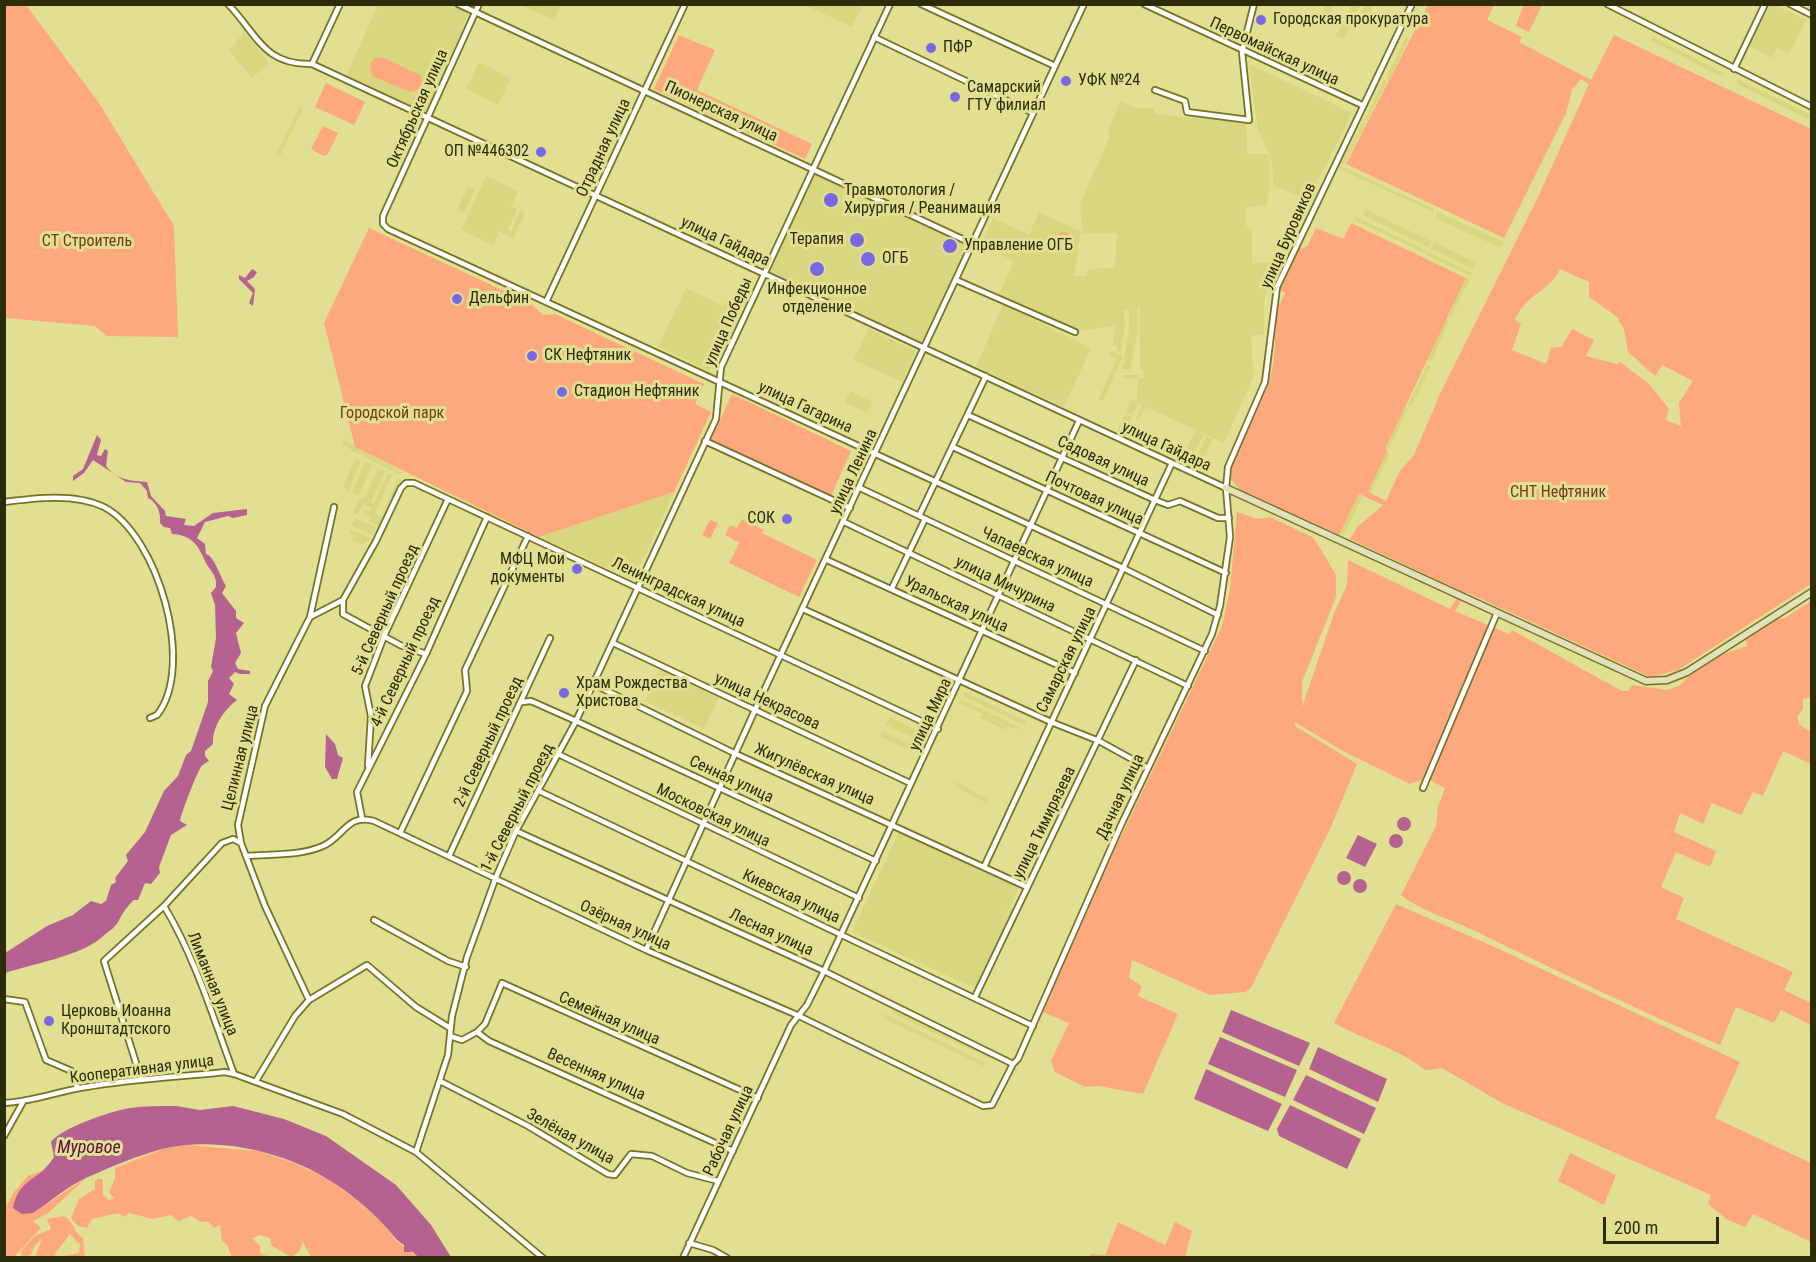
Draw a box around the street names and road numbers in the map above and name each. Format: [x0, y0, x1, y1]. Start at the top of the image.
street label: Первомайская улица [1206, 14, 1342, 90]
street label: Октябрьская улица [383, 47, 453, 171]
street label: Пионерская улица [661, 77, 781, 147]
street label: Отрадная улица [573, 96, 635, 200]
street label: улица Буровиков [1257, 180, 1321, 292]
street label: улица Гайдара [677, 213, 773, 271]
street label: улица Победы [701, 275, 757, 369]
street label: улица Гагарина [755, 378, 855, 438]
street label: улица Гайдара [1118, 418, 1214, 476]
street label: улица Ленина [826, 426, 882, 518]
street label: Садовая улица [1054, 432, 1152, 492]
street label: Почтовая улица [1042, 468, 1146, 530]
street label: Чапаевская улица [978, 524, 1096, 592]
street label: 5-й Северный проезд [348, 541, 424, 679]
street label: улица Мичурина [952, 553, 1058, 617]
street label: Ленинградская улица [608, 554, 748, 632]
street label: Уральская улица [901, 573, 1011, 637]
street label: 4-й Северный проезд [367, 594, 445, 730]
street label: Самарская улица [1033, 604, 1101, 716]
street label: улица Некрасова [711, 669, 823, 735]
street label: 2-й Северный проезд [450, 674, 528, 810]
street label: улица Мира [906, 676, 956, 754]
street label: Целинная улица [219, 703, 263, 813]
street label: 1-й Северный проезд [477, 740, 559, 876]
street label: Жигулёвская улица [751, 740, 877, 810]
street label: Дачная улица [1093, 751, 1149, 843]
street label: Сенная улица [686, 752, 776, 808]
street label: улица Тимирязева [1010, 764, 1080, 882]
street label: Московская улица [653, 780, 773, 852]
street label: Киевская улица [739, 866, 843, 928]
street label: Озёрная улица [577, 897, 673, 955]
street label: Лесная улица [726, 905, 816, 961]
street label: Лиманная улица [182, 929, 242, 1039]
street label: Семейная улица [556, 988, 662, 1050]
street label: Весенняя улица [544, 1045, 648, 1105]
street label: Кооперативная улица [69, 1052, 215, 1088]
street label: Рабочая улица [700, 1083, 758, 1179]
street label: Зелёная улица [523, 1105, 617, 1169]

